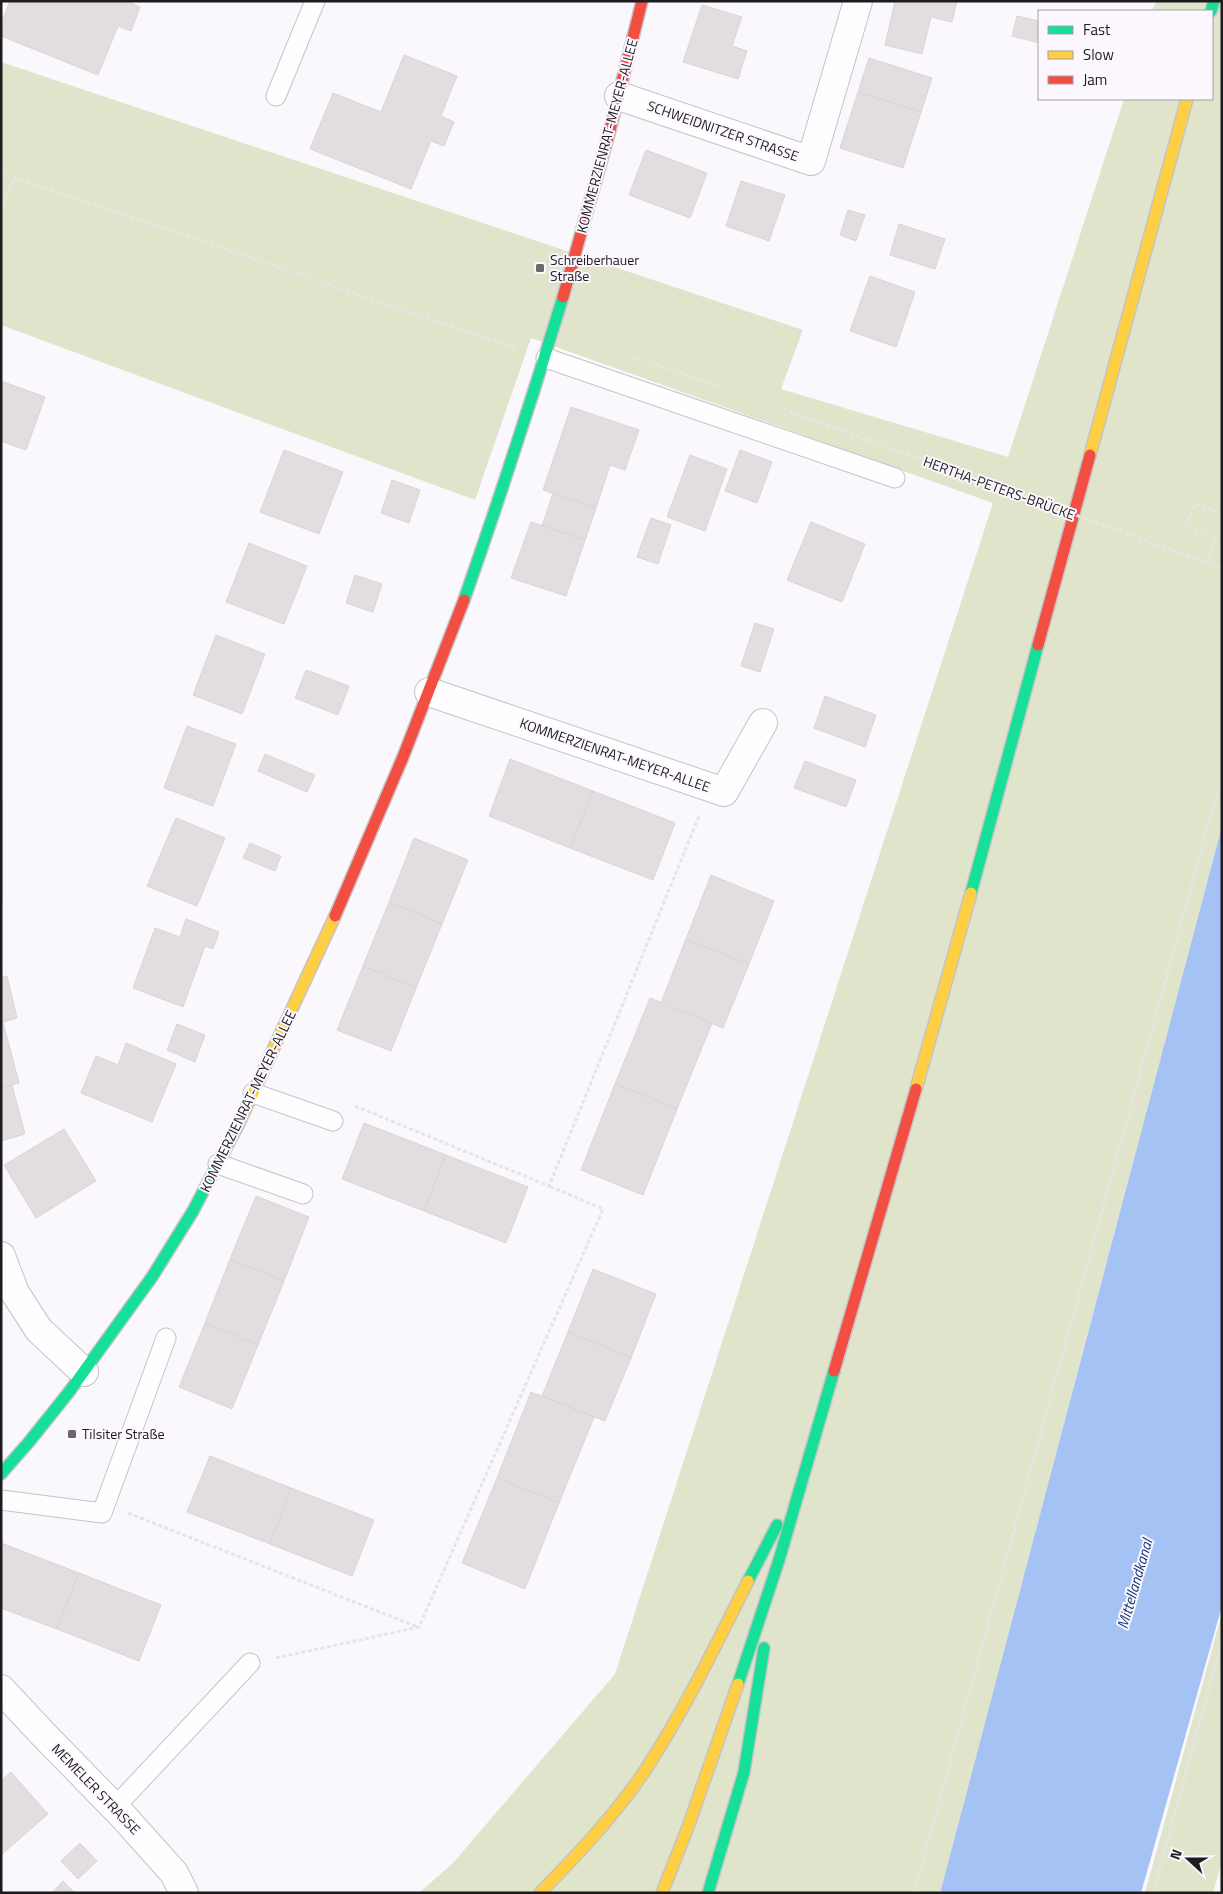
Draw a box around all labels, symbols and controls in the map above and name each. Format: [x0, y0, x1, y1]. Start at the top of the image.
legend [1038, 10, 1213, 100]
text: Fast [1083, 18, 1111, 41]
street label: KOMMERZIENRAT-MEYER-ALLEE [570, 36, 643, 235]
text: Slow [1083, 43, 1114, 66]
text: Jam [1083, 68, 1107, 91]
street label: SCHWEIDNITZER STRASSE [645, 95, 802, 166]
place label: Schreiberhauer Straße [550, 249, 639, 286]
marker: Schreiberhauer Straße [534, 262, 546, 274]
street label: HERTHA-PETERS-BRÜCKE [920, 450, 1078, 525]
street label: KOMMERZIENRAT-MEYER-ALLEE [517, 712, 714, 797]
street label: KOMMERZIENRAT-MEYER-ALLEE [194, 1006, 301, 1195]
place label: Tilsiter Straße [82, 1423, 165, 1444]
marker: Tilsiter Straße [66, 1428, 78, 1440]
water label: Mittellandkanal [1111, 1535, 1159, 1631]
street label: MEMELER STRASSE [47, 1738, 146, 1839]
north arrow [1163, 1834, 1213, 1884]
text: N [1164, 1846, 1187, 1862]

